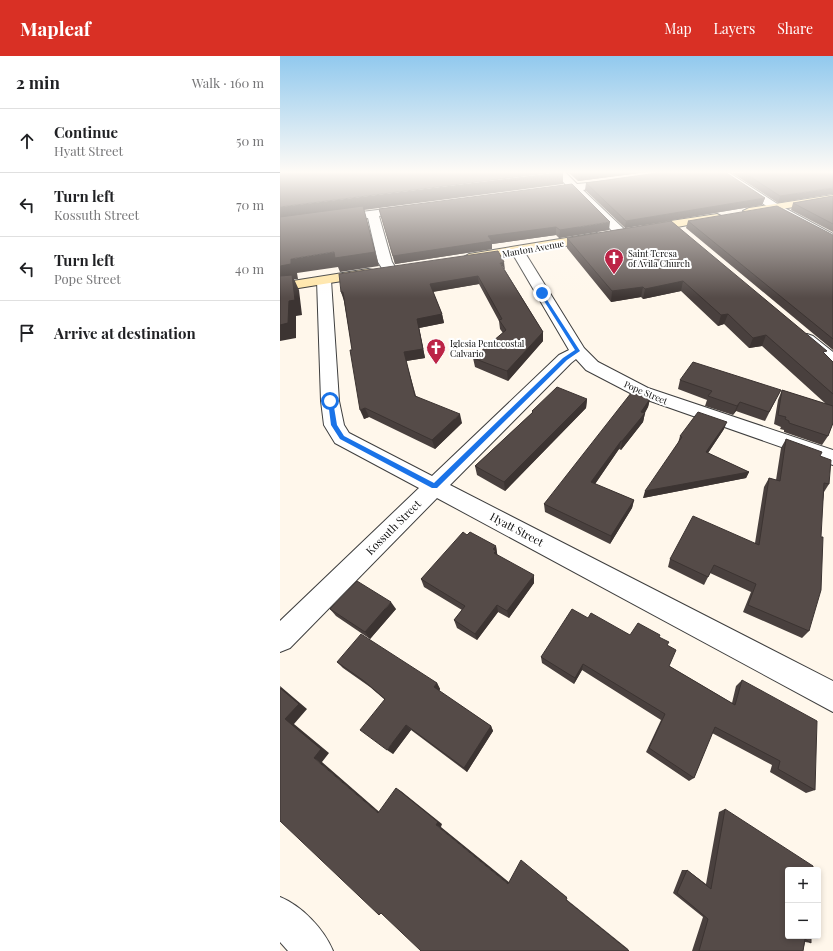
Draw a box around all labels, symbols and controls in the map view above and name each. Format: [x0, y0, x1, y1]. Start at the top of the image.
text: Mapleaf [20, 15, 91, 41]
text: Map [664, 19, 692, 38]
text: Layers [714, 19, 755, 38]
text: Share [777, 19, 813, 38]
text: 2 min [16, 71, 60, 93]
text: Walk · 160 m [192, 74, 264, 91]
text: Continue [54, 122, 118, 142]
icon: ahead [16, 130, 38, 152]
text: 50 m [236, 132, 264, 149]
text: Hyatt Street [54, 142, 123, 159]
text: Turn left [54, 186, 115, 206]
icon: left [16, 194, 38, 216]
text: 70 m [236, 196, 264, 213]
text: Kossuth Street [54, 206, 139, 223]
street label: Manton Avenue [501, 237, 565, 259]
church icon: Saint Teresa of Avila Church [603, 247, 625, 275]
place label: Saint Teresa of Avila Church [628, 247, 691, 269]
text: Turn left [54, 250, 115, 270]
icon: left [16, 258, 38, 280]
text: 40 m [235, 260, 264, 277]
text: Pope Street [54, 270, 121, 287]
route end [533, 284, 551, 302]
icon: arrive [16, 322, 38, 344]
text: Arrive at destination [54, 323, 196, 343]
church icon: Iglesia Pentecostal Calvario [425, 337, 447, 365]
place label: Iglesia Pentecostal Calvario [450, 337, 525, 359]
street label: Pope Street [622, 377, 670, 407]
route start [321, 392, 339, 410]
street label: Kossuth Street [362, 496, 424, 558]
street label: Hyatt Street [488, 509, 546, 549]
map controls [785, 867, 821, 939]
button: + [785, 867, 821, 903]
button: − [785, 903, 821, 939]

